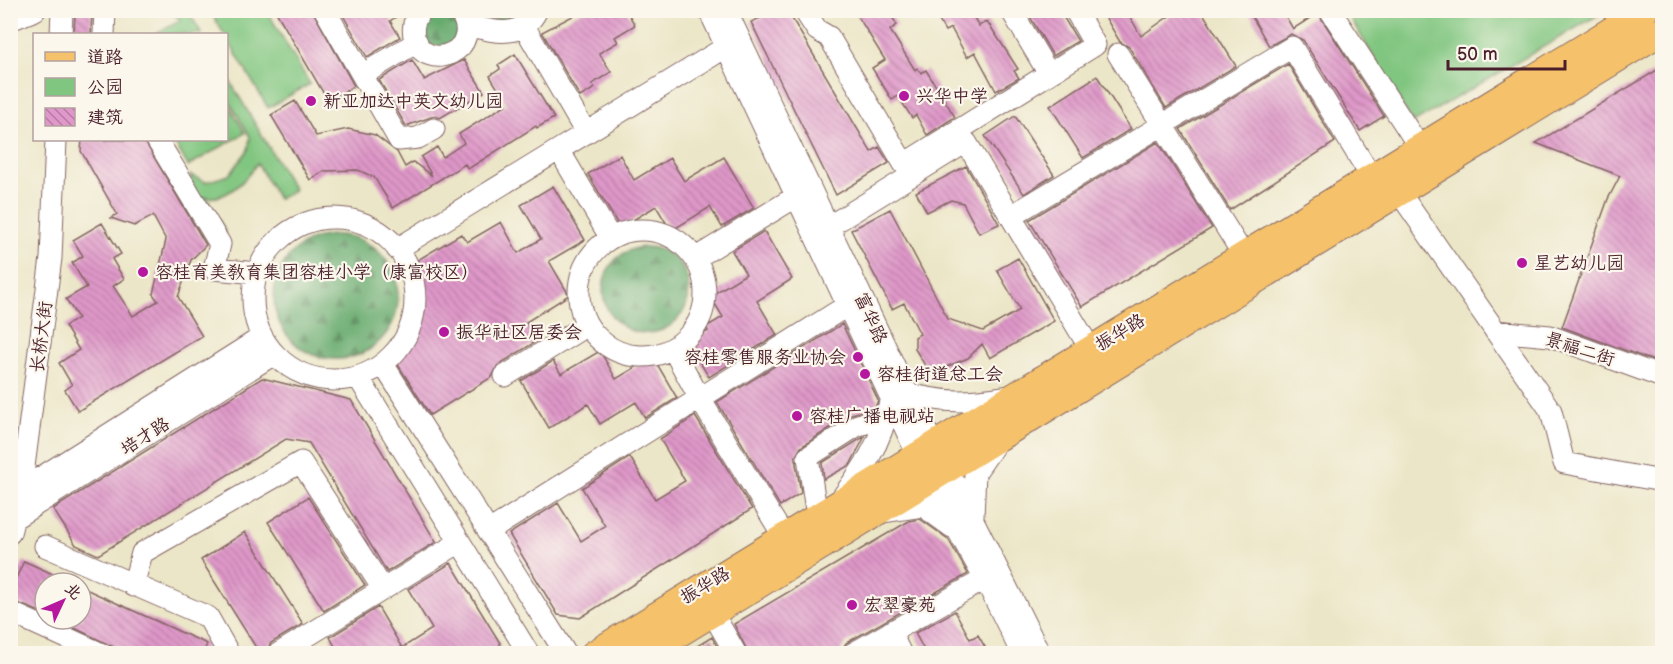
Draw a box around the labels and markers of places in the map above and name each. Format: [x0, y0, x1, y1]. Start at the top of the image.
place label: 兴华中学 [916, 86, 988, 107]
marker: 兴华中学 [897, 89, 911, 103]
place label: 新亚加达中英文幼儿园 [323, 91, 503, 112]
marker: 新亚加达中英文幼儿园 [304, 94, 318, 108]
place label: 星艺幼儿园 [1534, 253, 1624, 274]
marker: 星艺幼儿园 [1515, 256, 1529, 270]
place label: 容桂育美教育集团容桂小学（康富校区） [155, 262, 479, 283]
marker: 容桂育美教育集团容桂小学（康富校区） [136, 265, 150, 279]
place label: 振华社区居委会 [456, 322, 582, 343]
marker: 振华社区居委会 [437, 325, 451, 339]
place label: 容桂零售服务业协会 [684, 347, 846, 368]
marker: 容桂零售服务业协会 [851, 350, 865, 364]
place label: 容桂街道总工会 [877, 364, 1003, 385]
marker: 容桂街道总工会 [858, 367, 872, 381]
place label: 容桂广播电视站 [809, 406, 935, 427]
marker: 容桂广播电视站 [790, 409, 804, 423]
place label: 宏翠豪苑 [864, 595, 936, 616]
marker: 宏翠豪苑 [845, 598, 859, 612]

